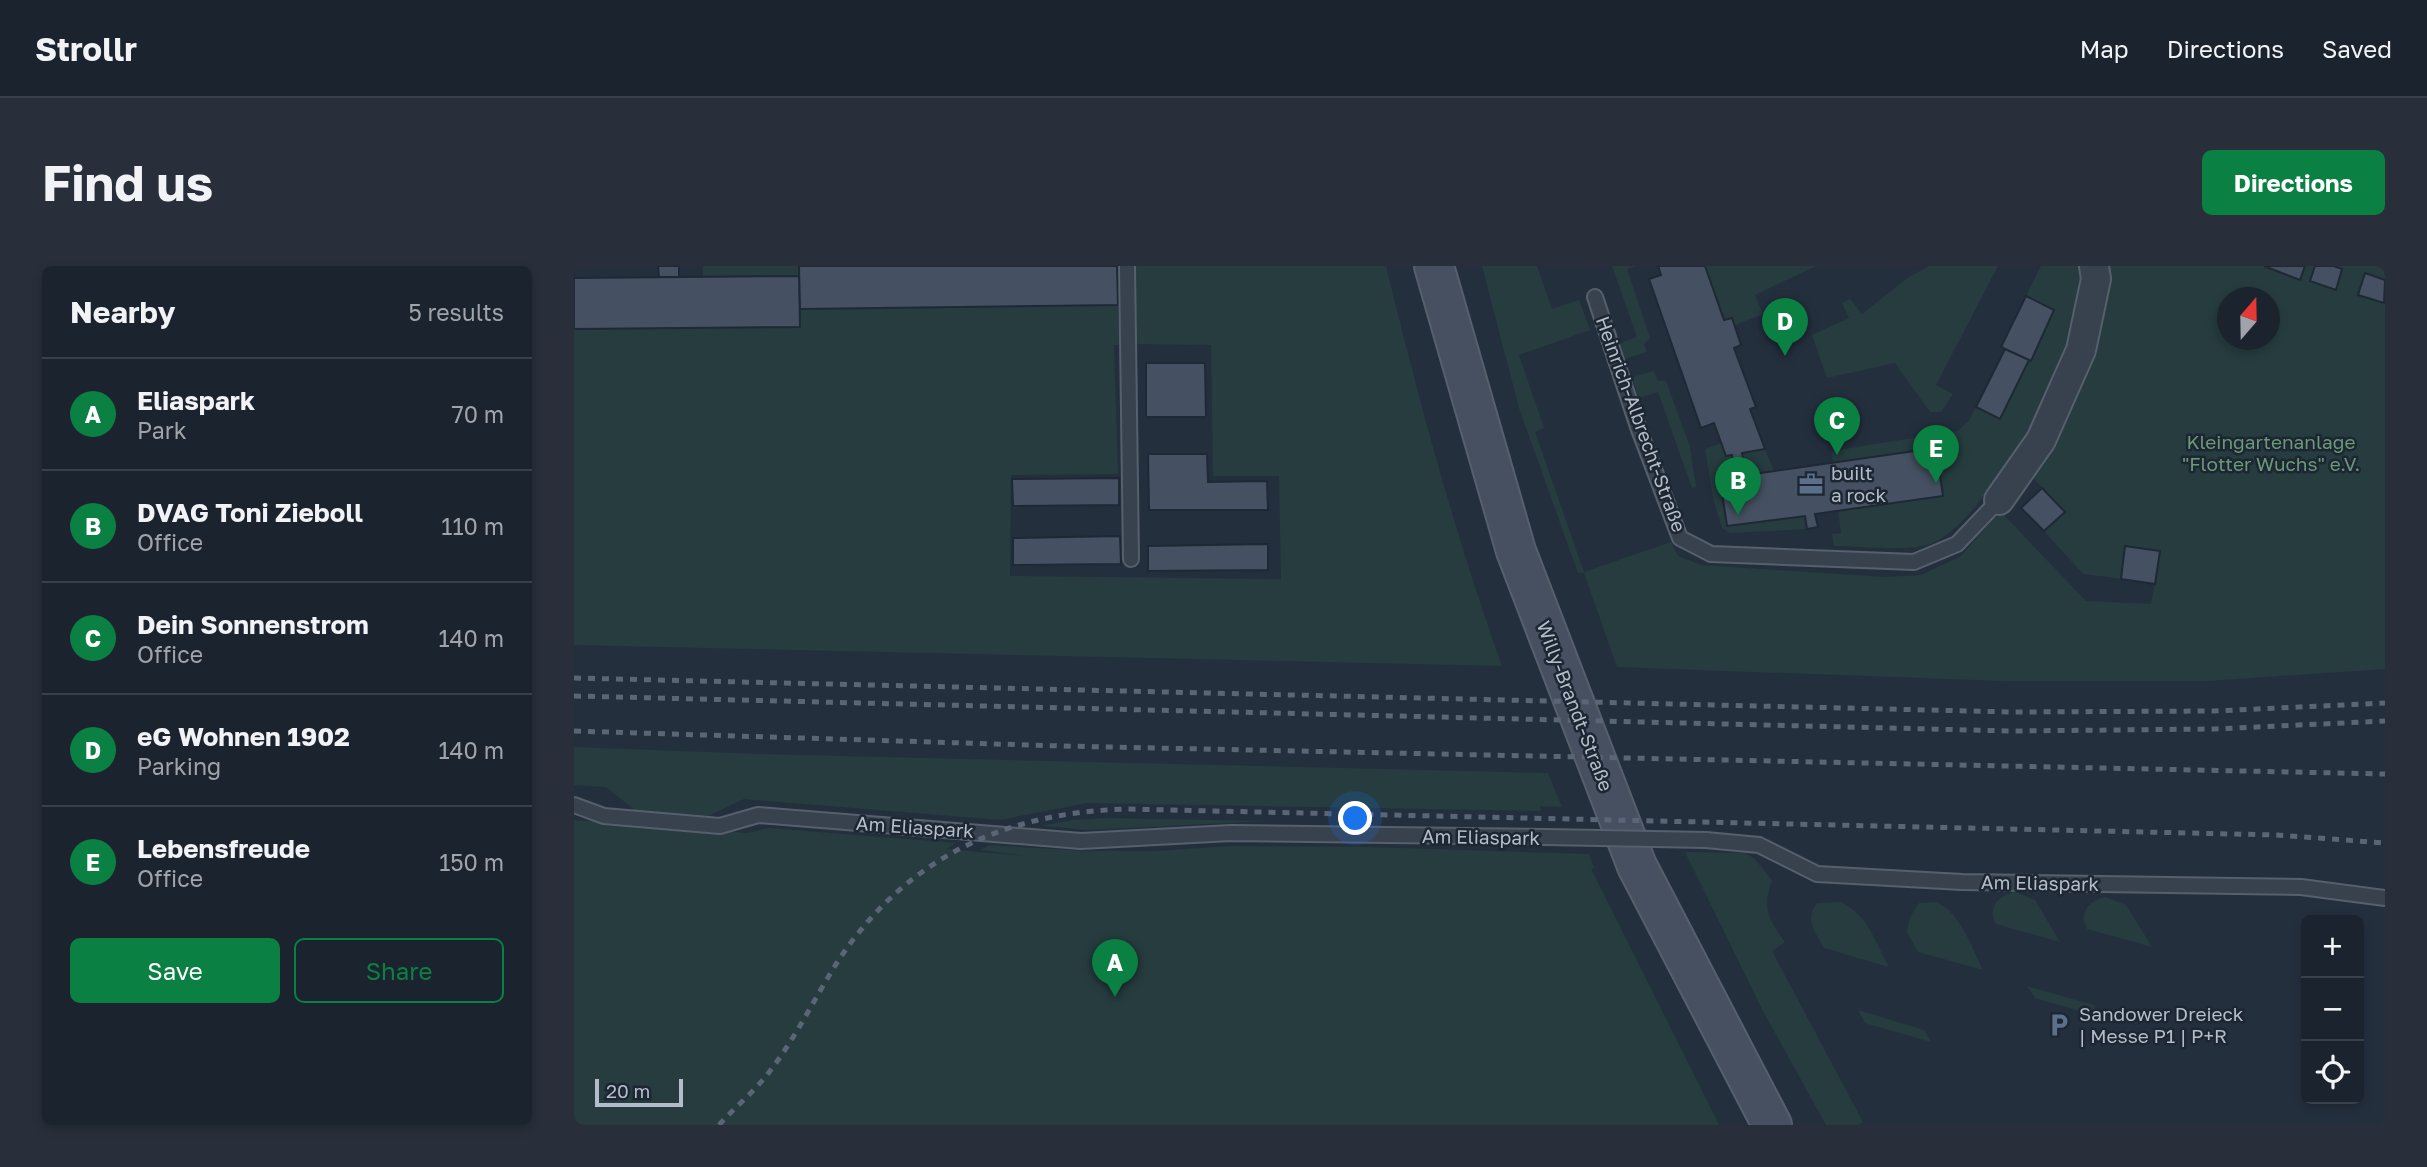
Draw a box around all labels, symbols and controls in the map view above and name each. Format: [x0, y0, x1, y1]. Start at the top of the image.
text: Strollr [35, 29, 137, 68]
text: Map [2080, 34, 2129, 63]
text: Directions [2167, 34, 2284, 63]
text: Saved [2322, 34, 2392, 63]
button: Directions [2202, 150, 2385, 215]
text: Find us [42, 153, 213, 212]
north arrow [2217, 287, 2280, 350]
text: Nearby [70, 294, 175, 330]
text: 5 results [408, 298, 504, 326]
pin: D [1762, 298, 1808, 356]
street label: Heinrich-Albrecht-Straße [1592, 313, 1691, 535]
text: Eliaspark [137, 385, 255, 416]
pin: C [1814, 397, 1860, 455]
text: A [85, 400, 101, 428]
text: 70 m [451, 400, 504, 428]
text: Park [137, 416, 187, 444]
pin: E [1913, 425, 1959, 483]
park label: Kleingartenanlage "Flotter Wuchs" e.V. [2182, 430, 2360, 475]
pin: B [1715, 457, 1761, 515]
place label: built a rock [1831, 461, 1886, 506]
office icon: built a rock [1797, 470, 1825, 498]
text: DVAG Toni Zieboll [137, 497, 363, 528]
text: B [85, 512, 101, 540]
text: 110 m [441, 512, 504, 540]
text: Office [137, 528, 203, 556]
text: Dein Sonnenstrom [137, 609, 369, 640]
street label: Willy-Brandt-Straße [1532, 617, 1619, 794]
text: C [85, 624, 101, 652]
text: 140 m [438, 624, 504, 652]
text: Office [137, 640, 203, 668]
text: eG Wohnen 1902 [137, 721, 350, 752]
text: D [85, 736, 101, 764]
text: 140 m [438, 736, 504, 764]
text: Parking [137, 752, 221, 780]
your location [1338, 801, 1372, 835]
street label: Am Eliaspark [855, 811, 975, 842]
street label: Am Eliaspark [1422, 824, 1541, 849]
text: Lebensfreude [137, 833, 310, 864]
text: E [86, 848, 100, 876]
text: 150 m [439, 848, 504, 876]
text: Office [137, 864, 203, 892]
street label: Am Eliaspark [1981, 870, 2100, 895]
map controls [2301, 915, 2364, 1104]
button: + [2301, 915, 2364, 978]
button: Save [70, 938, 280, 1003]
button: Share [294, 938, 504, 1003]
pin: A [1092, 939, 1138, 997]
button: − [2301, 978, 2364, 1041]
place label: Sandower Dreieck | Messe P1 | P+R [2079, 1002, 2244, 1047]
parking icon: Sandower Dreieck | Messe P1 | P+R [2045, 1011, 2073, 1039]
button: locate [2301, 1041, 2364, 1104]
scale bar [595, 1076, 682, 1108]
text: 20 m [606, 1079, 650, 1102]

